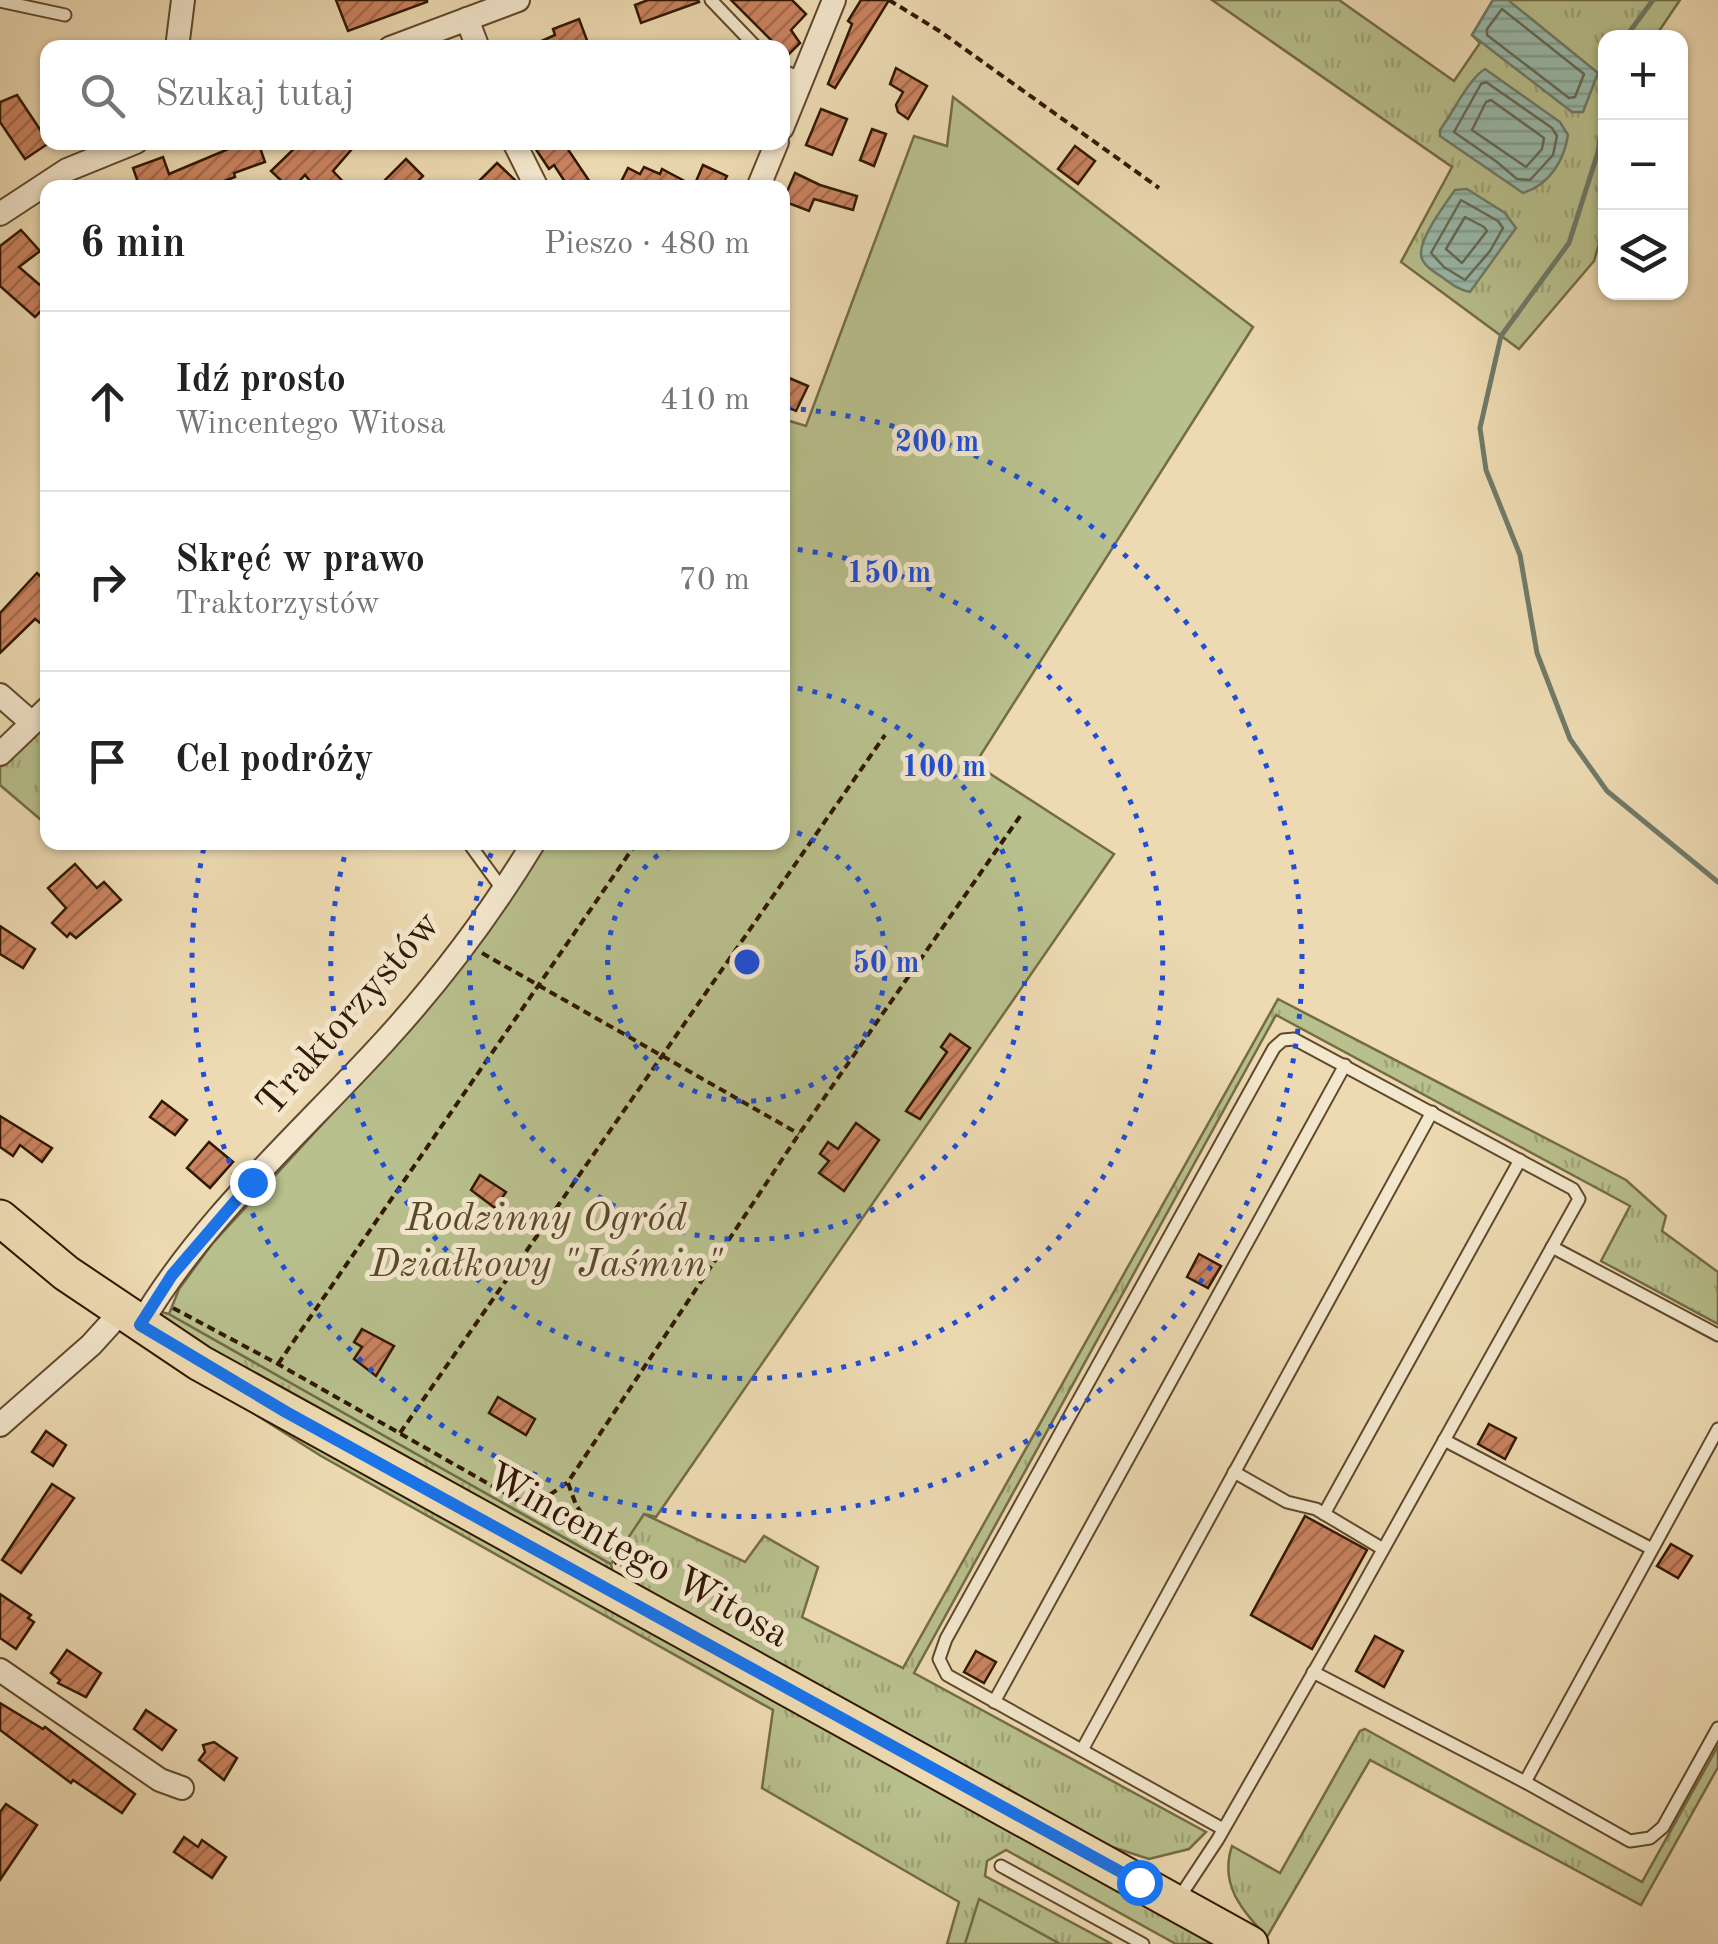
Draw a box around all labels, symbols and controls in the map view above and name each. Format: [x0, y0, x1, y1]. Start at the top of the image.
map controls [1598, 30, 1688, 300]
button: + [1598, 30, 1688, 120]
search box [40, 40, 790, 150]
icon: search [75, 68, 130, 123]
text: Szukaj tutaj [155, 76, 355, 114]
button: − [1598, 120, 1688, 210]
button: layers [1598, 210, 1688, 300]
text: 6 min [80, 224, 186, 266]
text: Pieszo · 480 m [544, 229, 750, 261]
text: Idź prosto [175, 362, 346, 400]
icon: ahead [80, 374, 135, 429]
text: 410 m [660, 385, 750, 417]
text: Wincentego Witosa [175, 409, 446, 441]
text: 200 m [895, 428, 979, 458]
text: Skręć w prawo [175, 542, 425, 580]
icon: right [80, 554, 135, 609]
text: 150 m [847, 559, 931, 589]
text: 70 m [679, 565, 750, 597]
text: Traktorzystów [175, 589, 380, 621]
icon: arrive [80, 734, 135, 789]
text: Cel podróży [175, 742, 374, 780]
text: 100 m [902, 753, 986, 783]
street label: Traktorzystów [251, 905, 449, 1125]
centre of rings [729, 944, 765, 980]
text: 50 m [852, 949, 920, 979]
route end [230, 1160, 276, 1206]
park label: Rodzinny Ogród Działkowy "Jaśmin" [369, 1200, 723, 1286]
street label: Wincentego Witosa [479, 1457, 795, 1657]
route start [1117, 1860, 1163, 1906]

